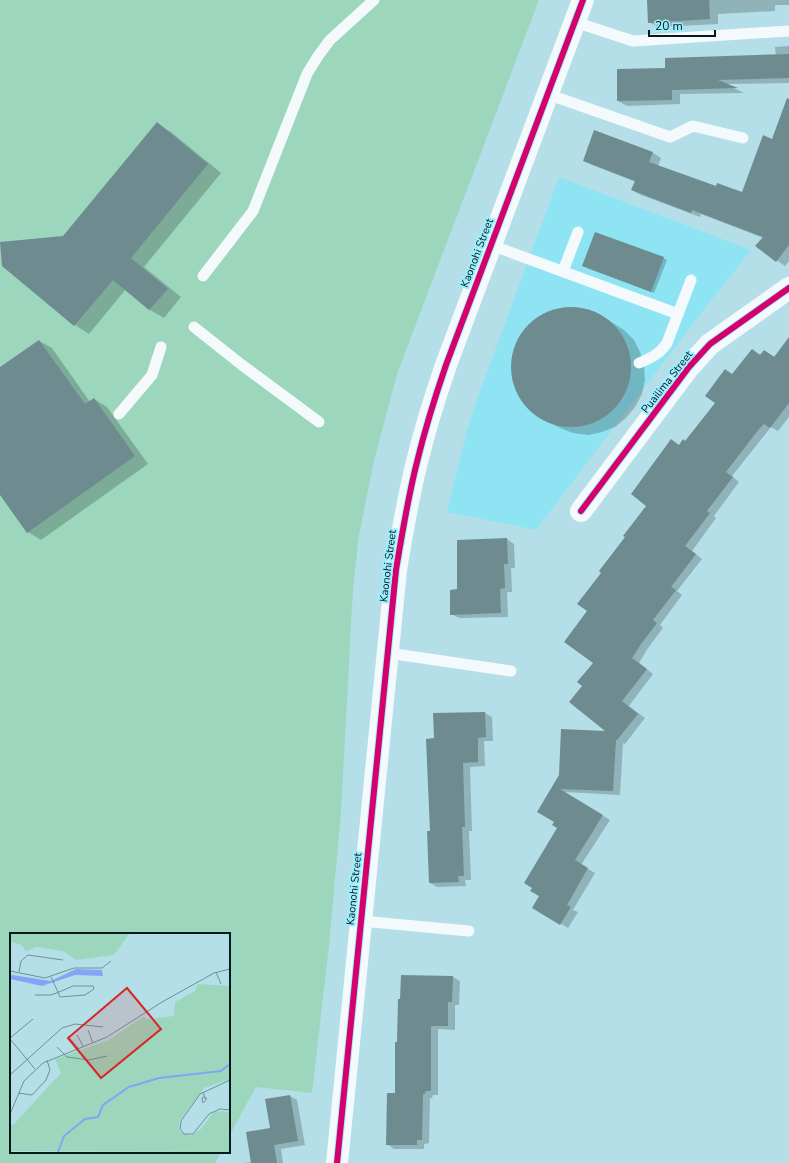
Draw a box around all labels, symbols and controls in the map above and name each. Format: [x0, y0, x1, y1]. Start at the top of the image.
scale bar [649, 12, 715, 38]
text: 20 m [655, 18, 683, 34]
street label: Kaonohi Street [457, 216, 497, 290]
street label: Puailima Street [638, 348, 696, 416]
street label: Kaonohi Street [376, 529, 400, 603]
street label: Kaonohi Street [343, 852, 365, 926]
inset map [10, 933, 230, 1153]

